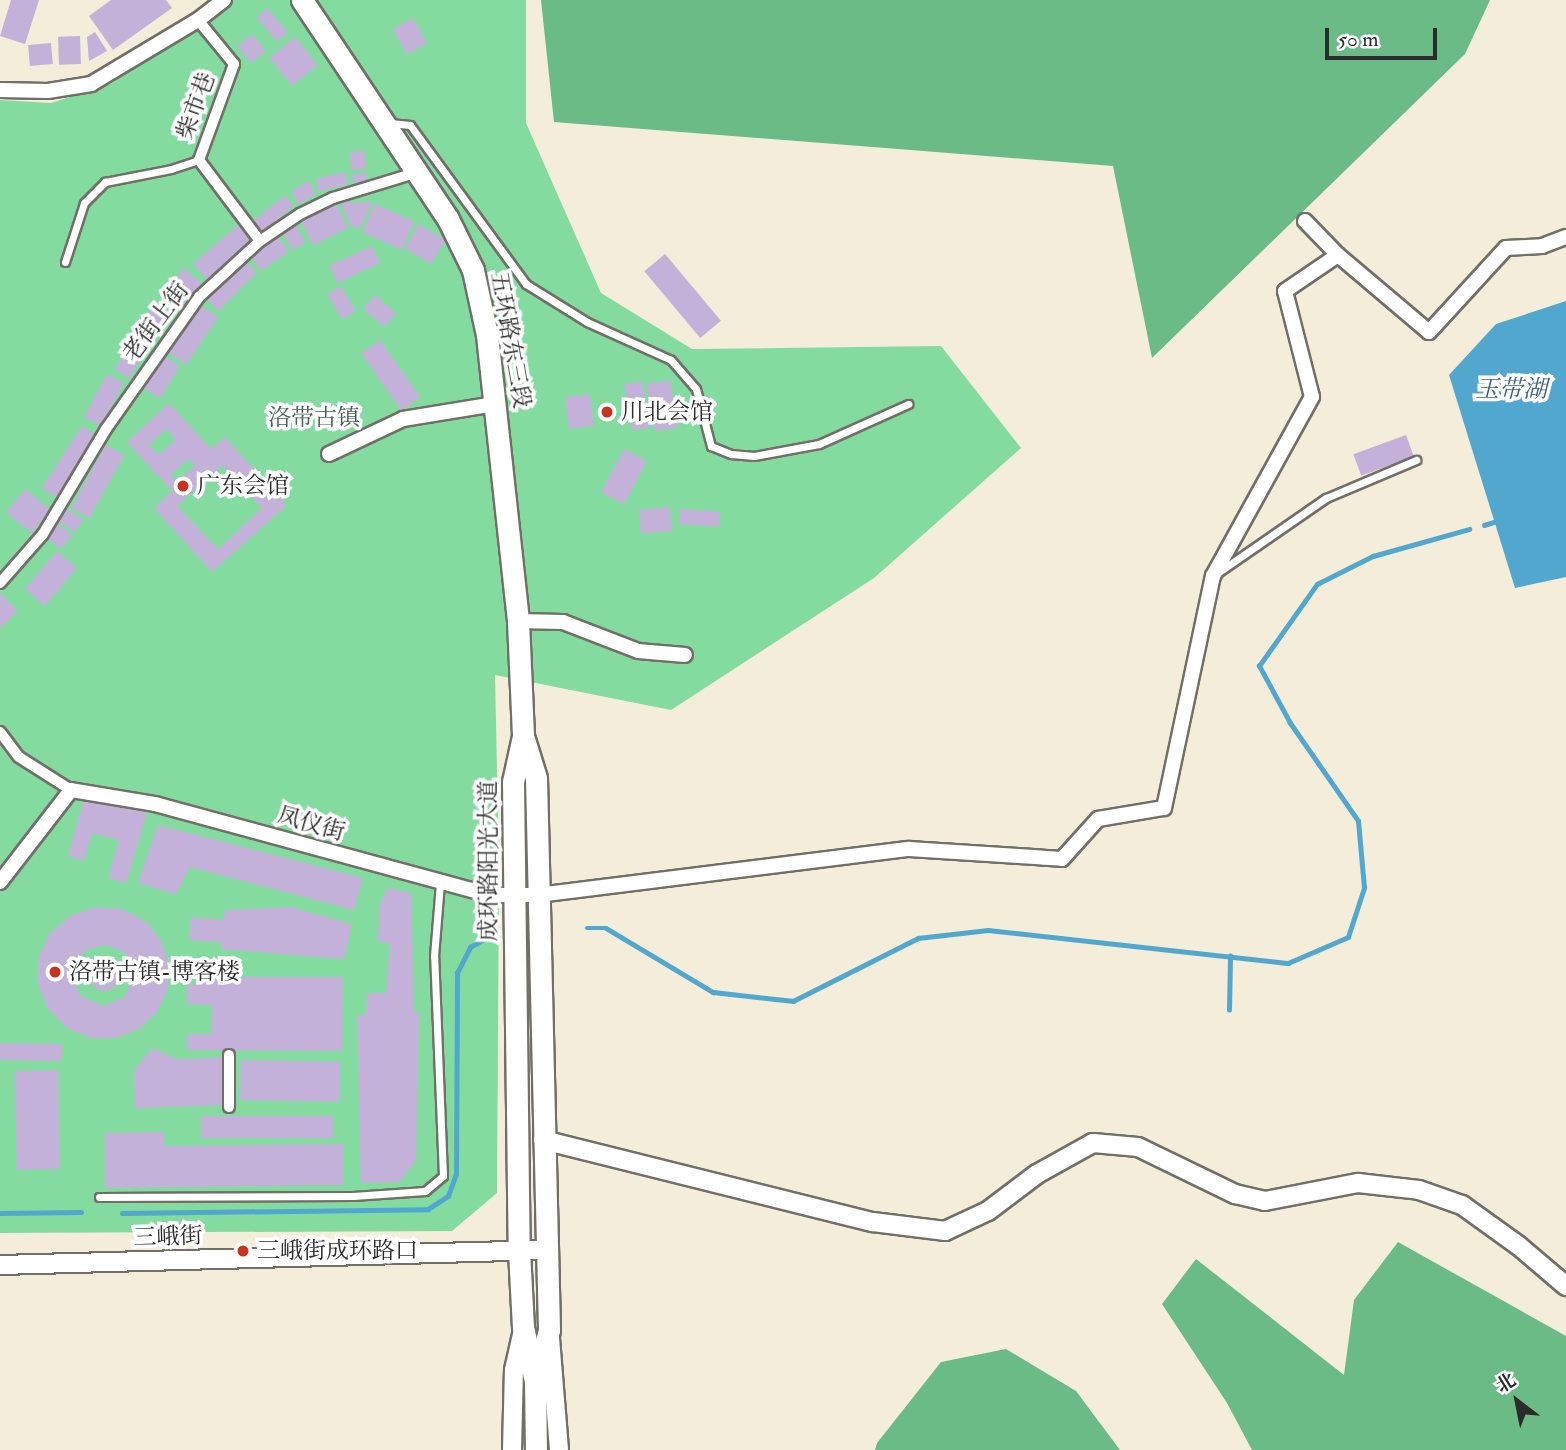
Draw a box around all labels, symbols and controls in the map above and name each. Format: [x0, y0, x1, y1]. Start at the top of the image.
scale bar [1328, 14, 1440, 58]
text: 50 m [1338, 26, 1379, 53]
street label: 柴市巷 [171, 69, 221, 143]
street label: 五环路东三段 [484, 270, 536, 410]
street label: 老街上街 [117, 277, 195, 367]
water label: 玉带湖 [1475, 376, 1547, 404]
place label: 川北会馆 [621, 398, 713, 426]
park label: 洛带古镇 [268, 404, 360, 432]
marker: 川北会馆 [599, 404, 615, 420]
place label: 广东会馆 [197, 472, 289, 500]
marker: 广东会馆 [175, 478, 191, 494]
street label: 成环路阳光大道 [475, 781, 503, 941]
street label: 凤仪街 [274, 801, 348, 847]
place label: 洛带古镇-博客楼 [69, 958, 240, 986]
marker: 洛带古镇-博客楼 [47, 964, 63, 980]
street label: 三峨街 [133, 1222, 203, 1252]
place label: 三峨街成环路口 [257, 1237, 418, 1265]
marker: 三峨街成环路口 [235, 1243, 251, 1259]
north arrow [1482, 1366, 1552, 1436]
text: 北 [1491, 1368, 1520, 1398]

